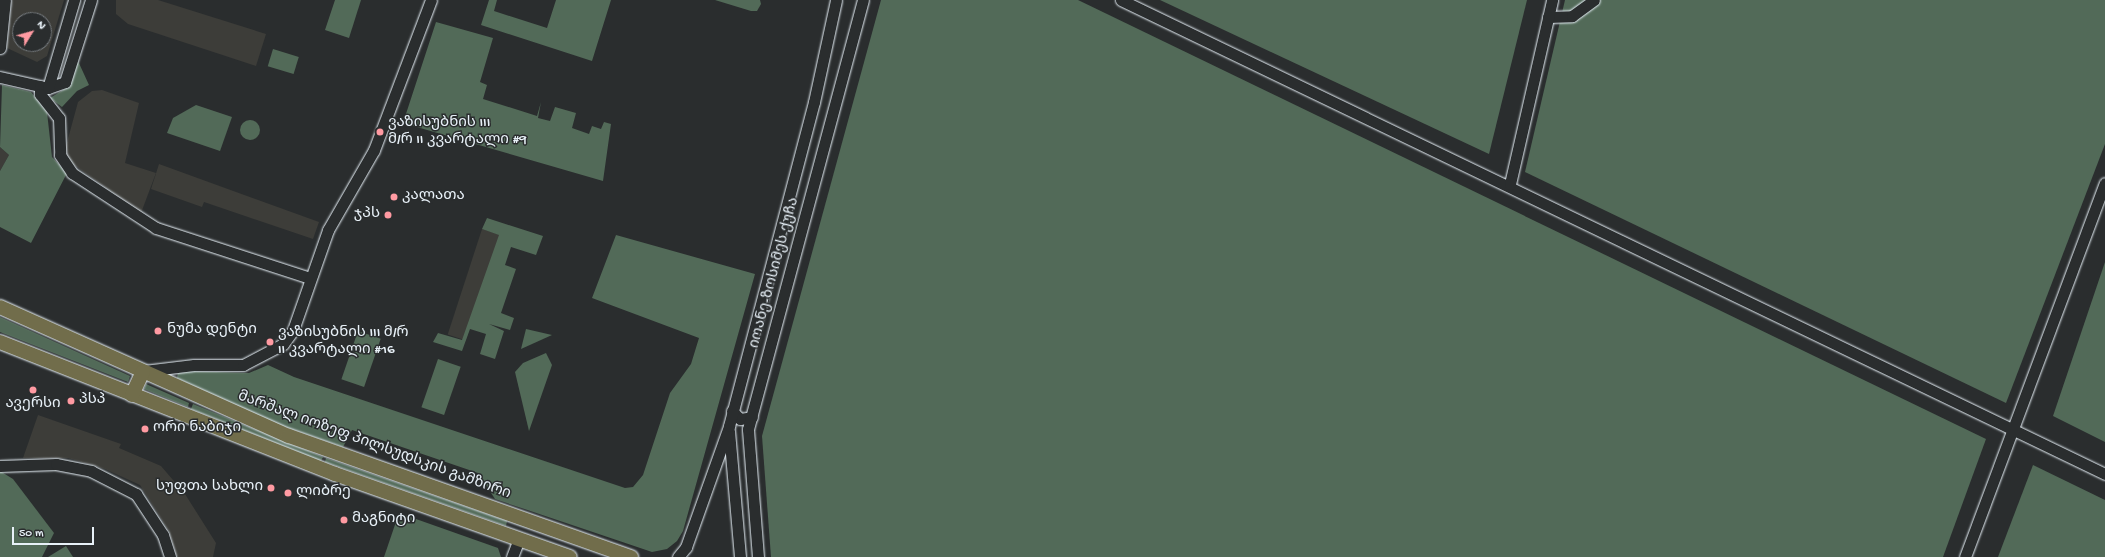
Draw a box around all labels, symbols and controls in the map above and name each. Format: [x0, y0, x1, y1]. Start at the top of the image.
north arrow [12, 12, 52, 52]
text: N [34, 19, 48, 32]
place label: ვაზისუბნის III მ/რ II კვარტალი #9 [388, 114, 527, 149]
marker: ვაზისუბნის III მ/რ II კვარტალი #9 [375, 127, 385, 137]
place label: კალათა [402, 188, 465, 206]
marker: კალათა [389, 192, 399, 202]
street label: იოანე-ზოსიმეს ქუჩა [746, 196, 804, 350]
place label: ჯპს [354, 206, 380, 224]
marker: ჯპს [383, 210, 393, 220]
place label: ნუმა დენტი [167, 322, 257, 340]
place label: ვაზისუბნის III მ/რ II კვარტალი #16 [278, 324, 409, 359]
marker: ნუმა დენტი [152, 325, 164, 337]
marker: ვაზისუბნის III მ/რ II კვარტალი #16 [265, 337, 275, 347]
marker: ავერსი [28, 385, 38, 395]
street label: მარშალ იოზეფ პილსუდსკის გამზირი [235, 388, 513, 504]
place label: პსპ [79, 392, 105, 410]
place label: ავერსი [5, 396, 61, 414]
marker: პსპ [66, 396, 76, 406]
place label: ორი ნაბიჯი [153, 420, 241, 438]
marker: ორი ნაბიჯი [140, 424, 150, 434]
place label: სუფთა სახლი [156, 479, 263, 497]
marker: სუფთა სახლი [266, 483, 276, 493]
place label: ლიბრე [296, 484, 351, 502]
marker: ლიბრე [283, 488, 293, 498]
place label: მაგნიტი [352, 511, 415, 529]
marker: მაგნიტი [339, 515, 349, 525]
scale bar [14, 519, 96, 545]
text: 50 m [19, 527, 44, 541]

